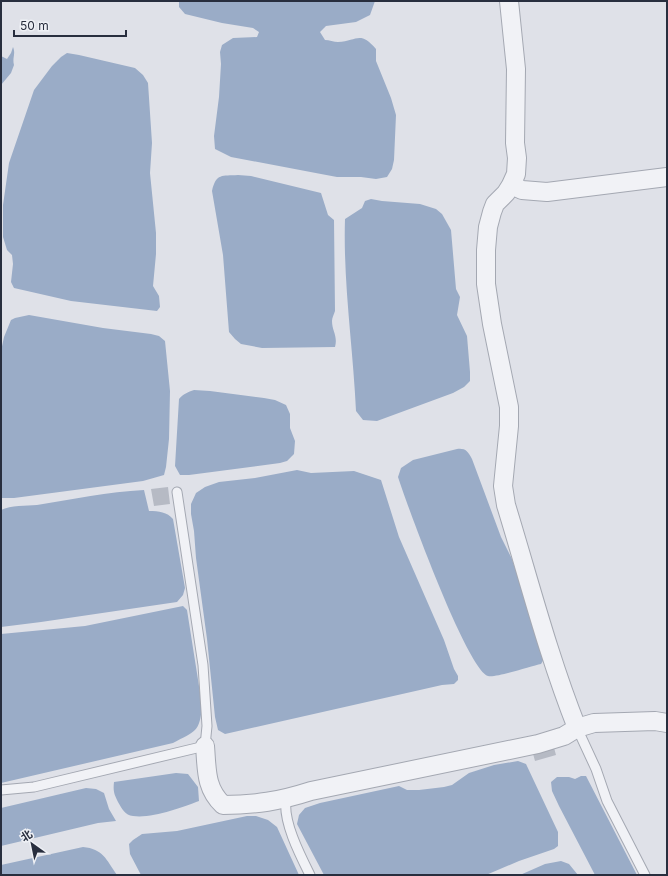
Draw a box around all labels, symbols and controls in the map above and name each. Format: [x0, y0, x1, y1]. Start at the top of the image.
scale bar [14, 12, 126, 38]
text: 50 m [20, 18, 49, 33]
north arrow [12, 824, 52, 864]
text: 北 [18, 827, 35, 844]

